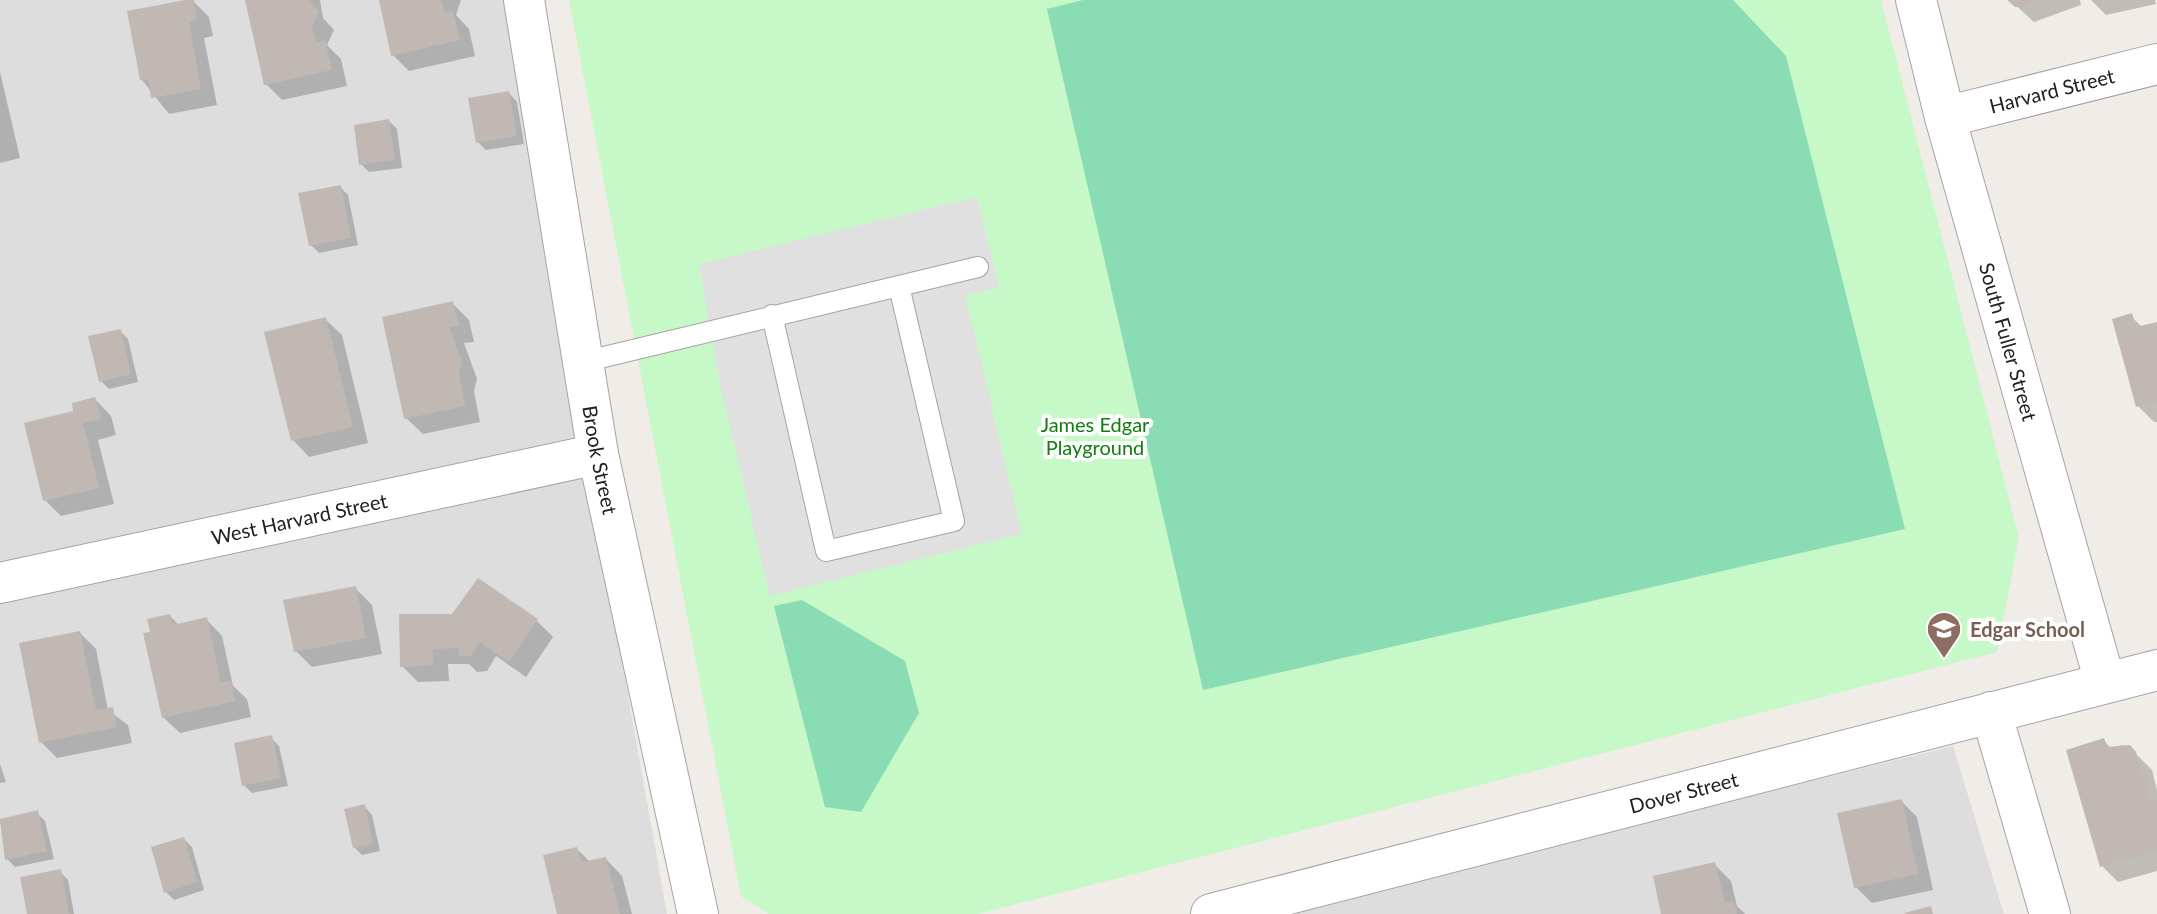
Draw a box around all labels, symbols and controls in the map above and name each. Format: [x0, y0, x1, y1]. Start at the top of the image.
street label: Harvard Street [1987, 63, 2117, 118]
street label: South Fuller Street [1975, 260, 2042, 423]
street label: Brook Street [578, 404, 623, 516]
park label: James Edgar Playground [1041, 412, 1150, 459]
street label: West Harvard Street [209, 488, 389, 549]
school or university icon: Edgar School [1925, 610, 1963, 660]
place label: Edgar School [1970, 617, 2085, 641]
street label: Dover Street [1627, 767, 1740, 818]

